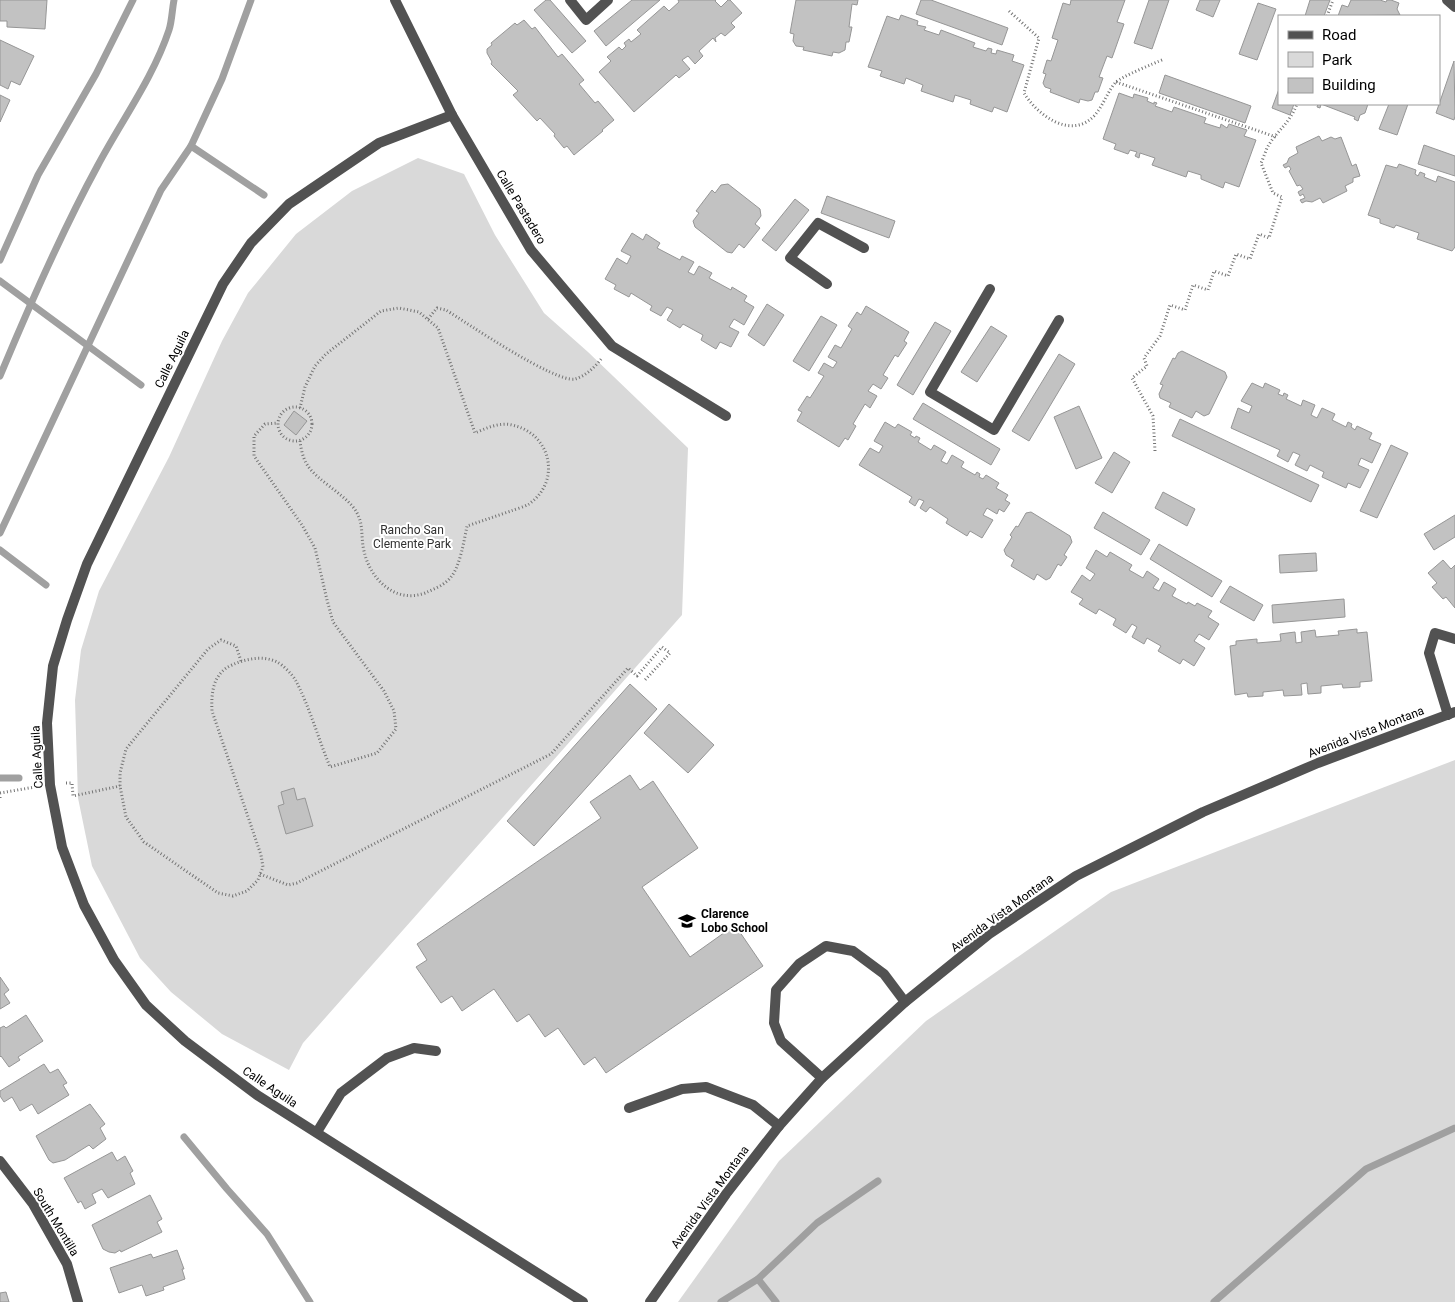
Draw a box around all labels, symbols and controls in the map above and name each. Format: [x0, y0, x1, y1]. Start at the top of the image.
legend [1278, 15, 1440, 105]
text: Road [1322, 26, 1356, 44]
text: Park [1322, 51, 1353, 69]
text: Building [1322, 76, 1376, 94]
street label: Calle Pastadero [493, 167, 549, 247]
street label: Calle Aguila [152, 328, 192, 390]
park label: Rancho San Clemente Park [373, 523, 452, 551]
street label: Avenida Vista Montana [1306, 703, 1426, 761]
street label: Calle Aguila [28, 725, 46, 789]
street label: Avenida Vista Montana [948, 871, 1056, 955]
place label: Clarence Lobo School [701, 907, 768, 935]
school or university icon: Clarence Lobo School [677, 911, 697, 931]
street label: Calle Aguila [240, 1064, 300, 1110]
street label: Avenida Vista Montana [668, 1143, 752, 1251]
street label: South Montilla [30, 1185, 82, 1259]

